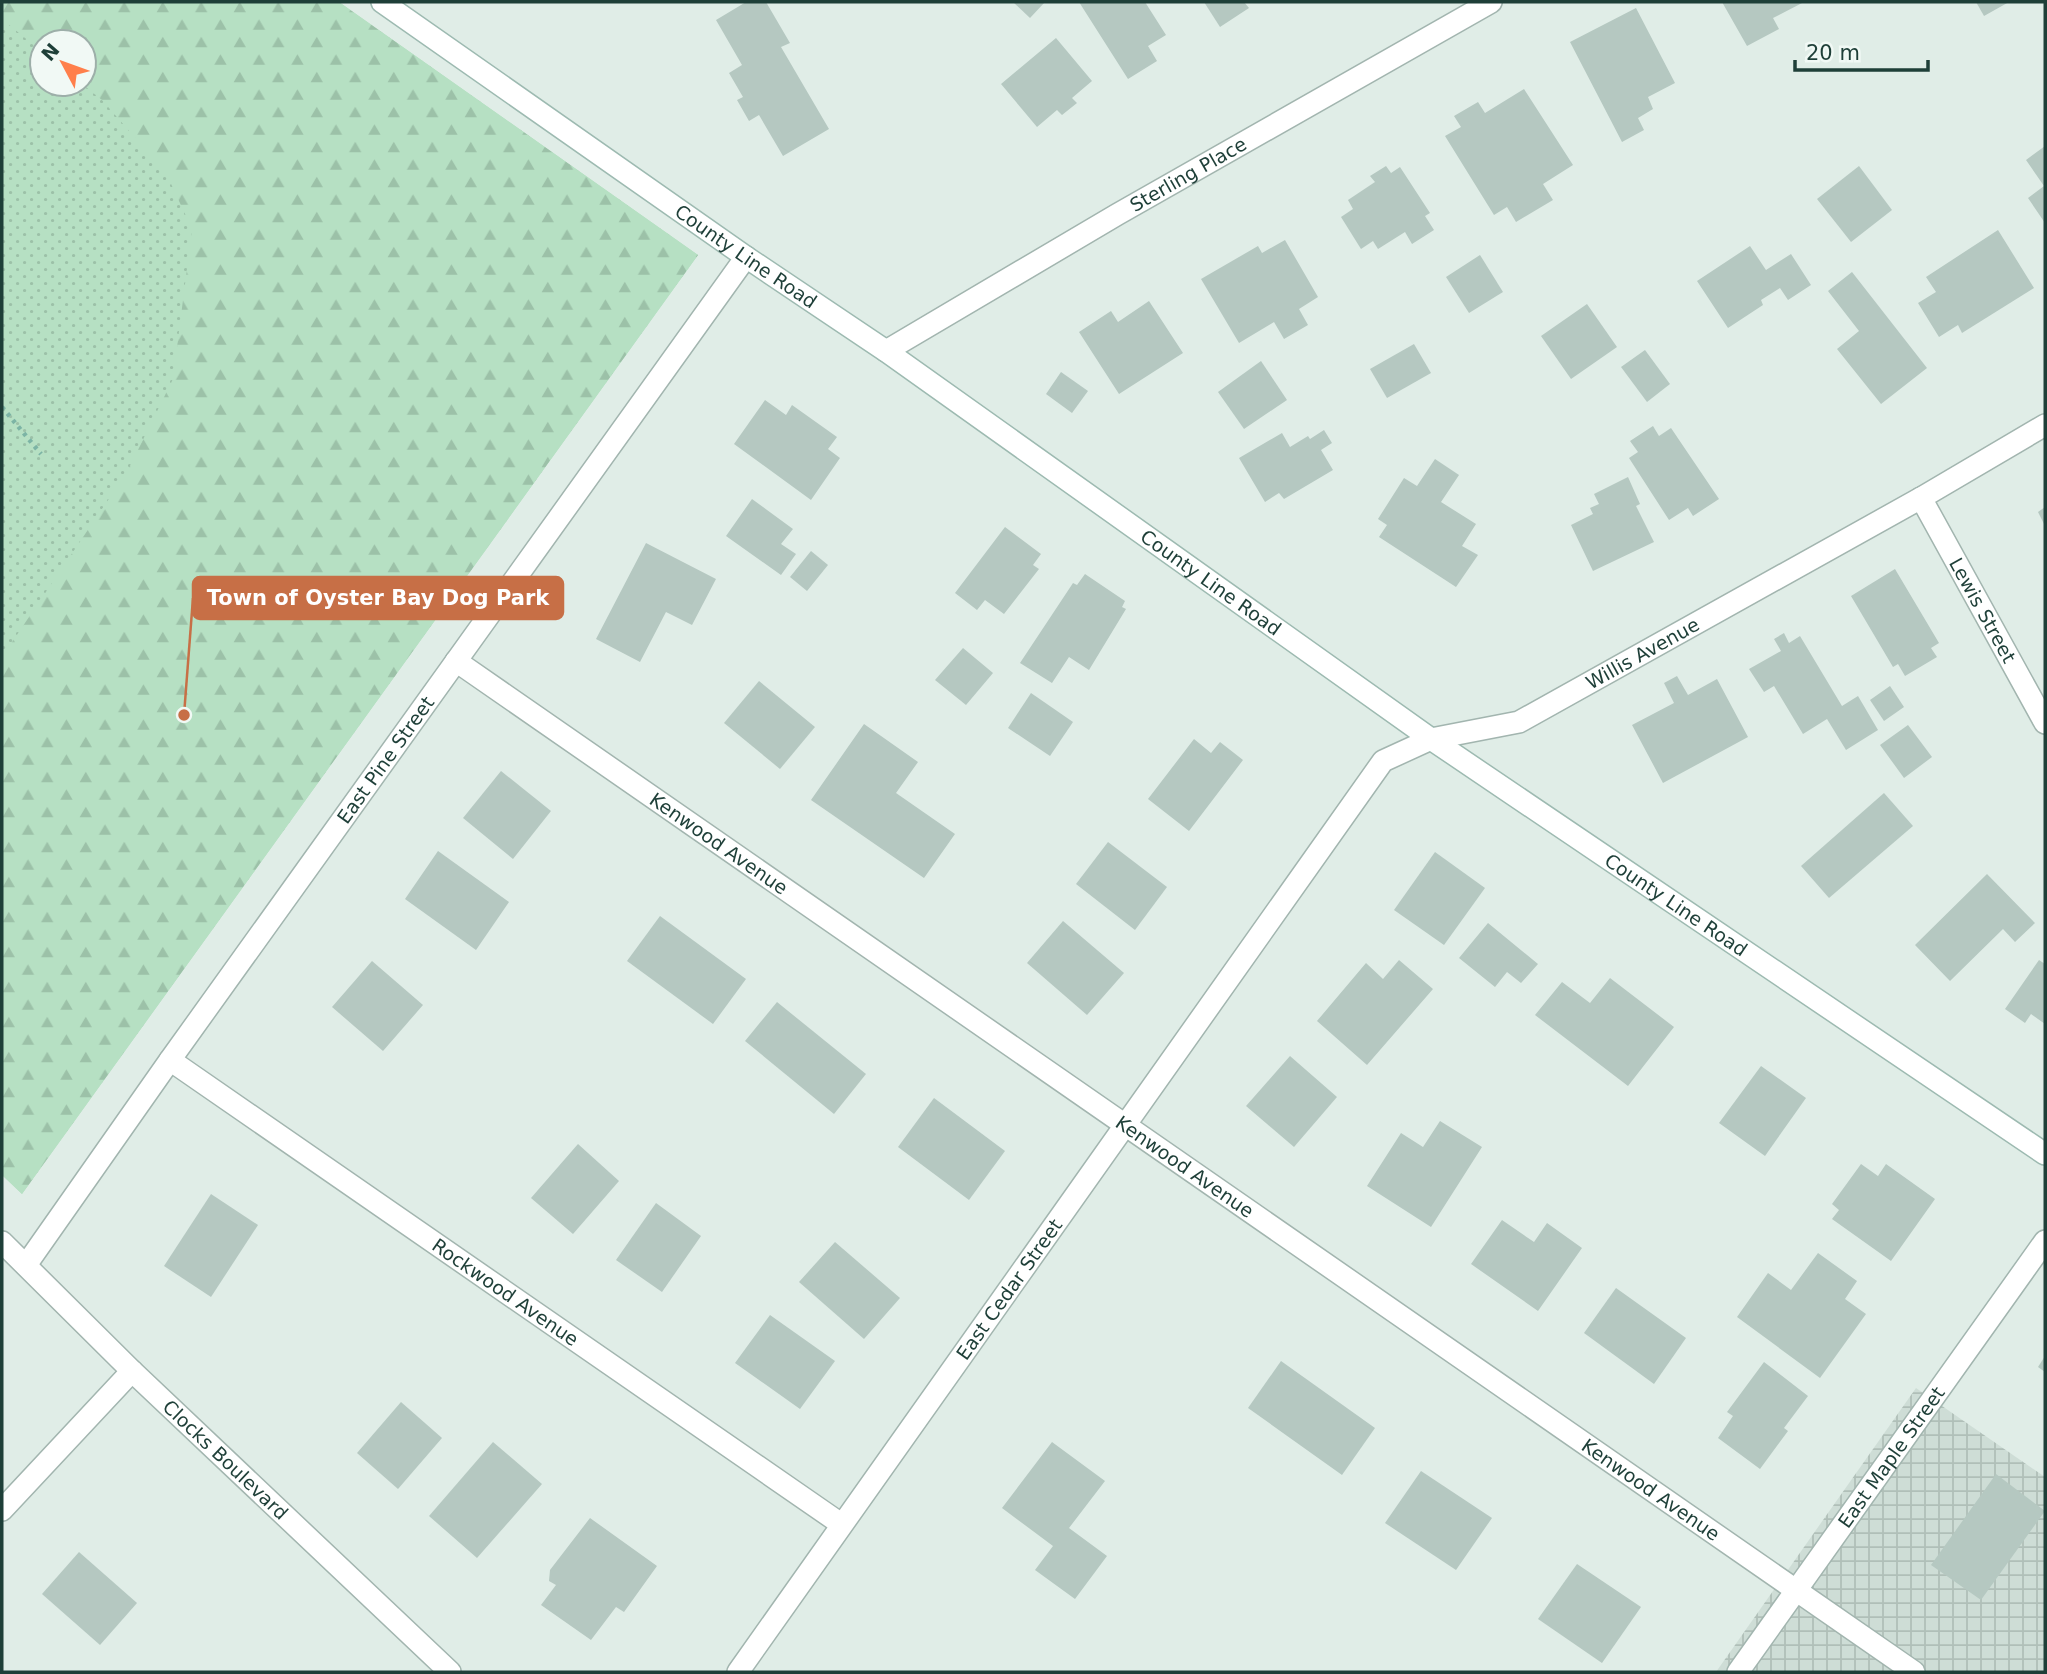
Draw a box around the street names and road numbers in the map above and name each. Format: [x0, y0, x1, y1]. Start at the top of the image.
street label: Sterling Place [1126, 132, 1250, 216]
street label: County Line Road [671, 200, 821, 312]
street label: County Line Road [1137, 525, 1285, 640]
street label: Lewis Street [1945, 554, 2021, 666]
street label: Willis Avenue [1582, 613, 1703, 693]
street label: East Pine Street [332, 692, 438, 828]
street label: Kenwood Avenue [646, 788, 792, 899]
street label: County Line Road [1601, 849, 1752, 961]
street label: Kenwood Avenue [1112, 1111, 1258, 1222]
street label: East Cedar Street [952, 1215, 1066, 1364]
street label: Rockwood Avenue [428, 1234, 583, 1350]
street label: East Maple Street [1833, 1382, 1949, 1532]
street label: Clocks Boulevard [159, 1395, 293, 1524]
street label: Kenwood Avenue [1578, 1434, 1724, 1545]

